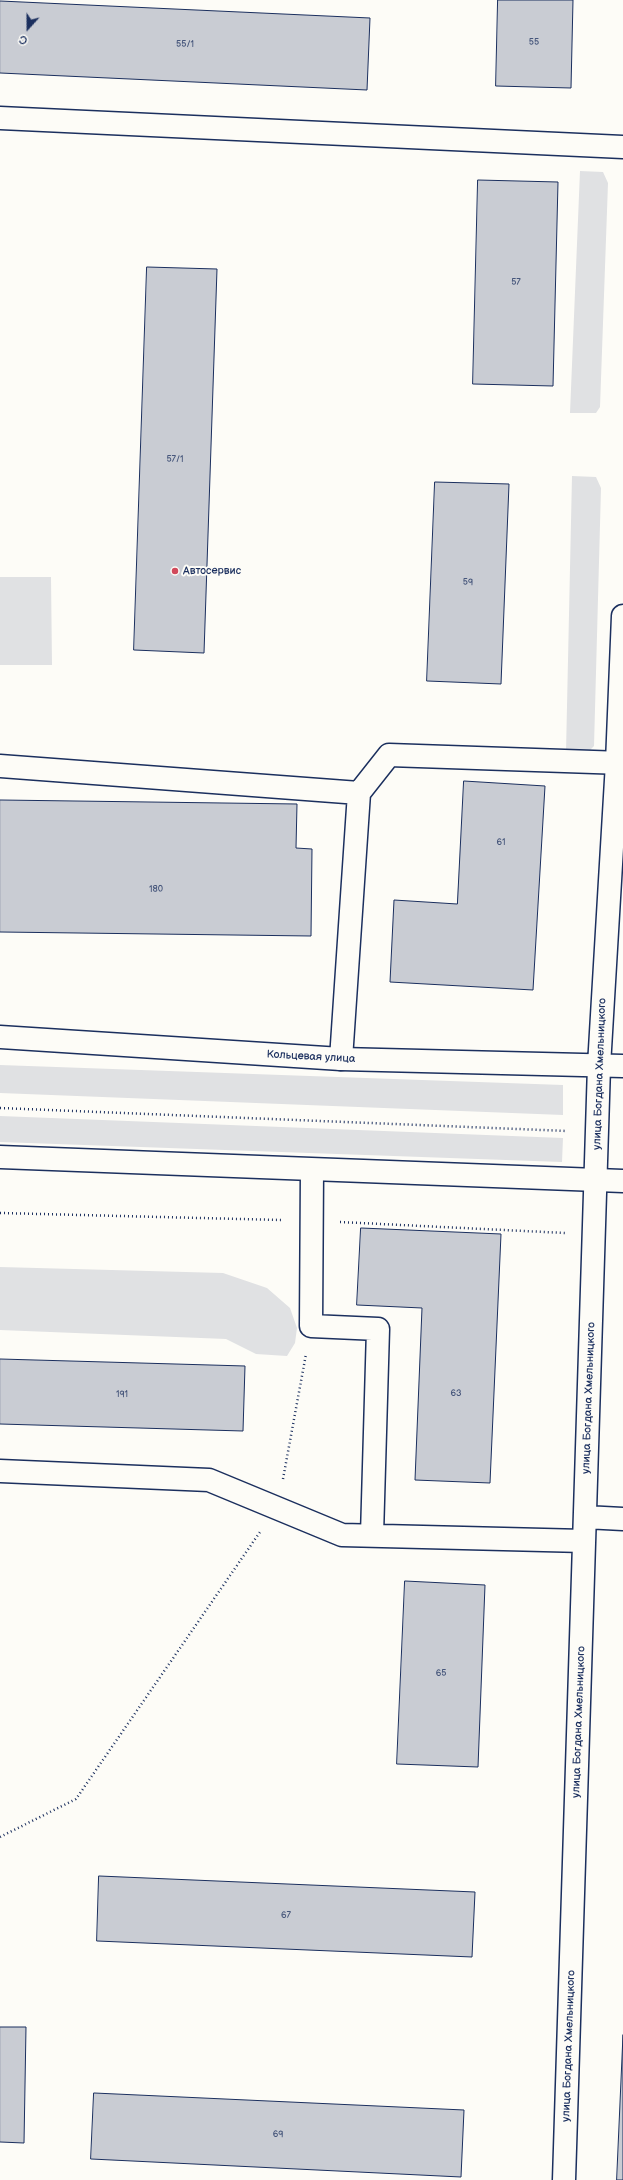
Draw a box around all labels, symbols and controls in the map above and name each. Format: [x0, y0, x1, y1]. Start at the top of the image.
north arrow [8, 8, 48, 48]
text: С [18, 32, 29, 47]
house number: 55 [529, 38, 539, 48]
house number: 55/1 [176, 40, 194, 50]
house number: 57 [511, 278, 521, 288]
house number: 57/1 [166, 455, 184, 465]
place label: Автосервис [183, 564, 241, 578]
marker: Автосервис [170, 566, 180, 576]
house number: 59 [463, 578, 473, 588]
house number: 61 [497, 838, 505, 848]
house number: 180 [149, 885, 163, 895]
street label: улица Богдана Хмельницкого [591, 998, 609, 1150]
street label: Кольцевая улица [266, 1048, 356, 1066]
street label: улица Богдана Хмельницкого [580, 1322, 598, 1474]
house number: 63 [450, 1389, 462, 1399]
house number: 191 [116, 1390, 128, 1400]
street label: улица Богдана Хмельницкого [570, 1646, 588, 1798]
house number: 65 [436, 1669, 446, 1679]
house number: 67 [281, 1911, 291, 1921]
street label: улица Богдана Хмельницкого [560, 1970, 578, 2122]
house number: 69 [273, 2130, 283, 2140]

